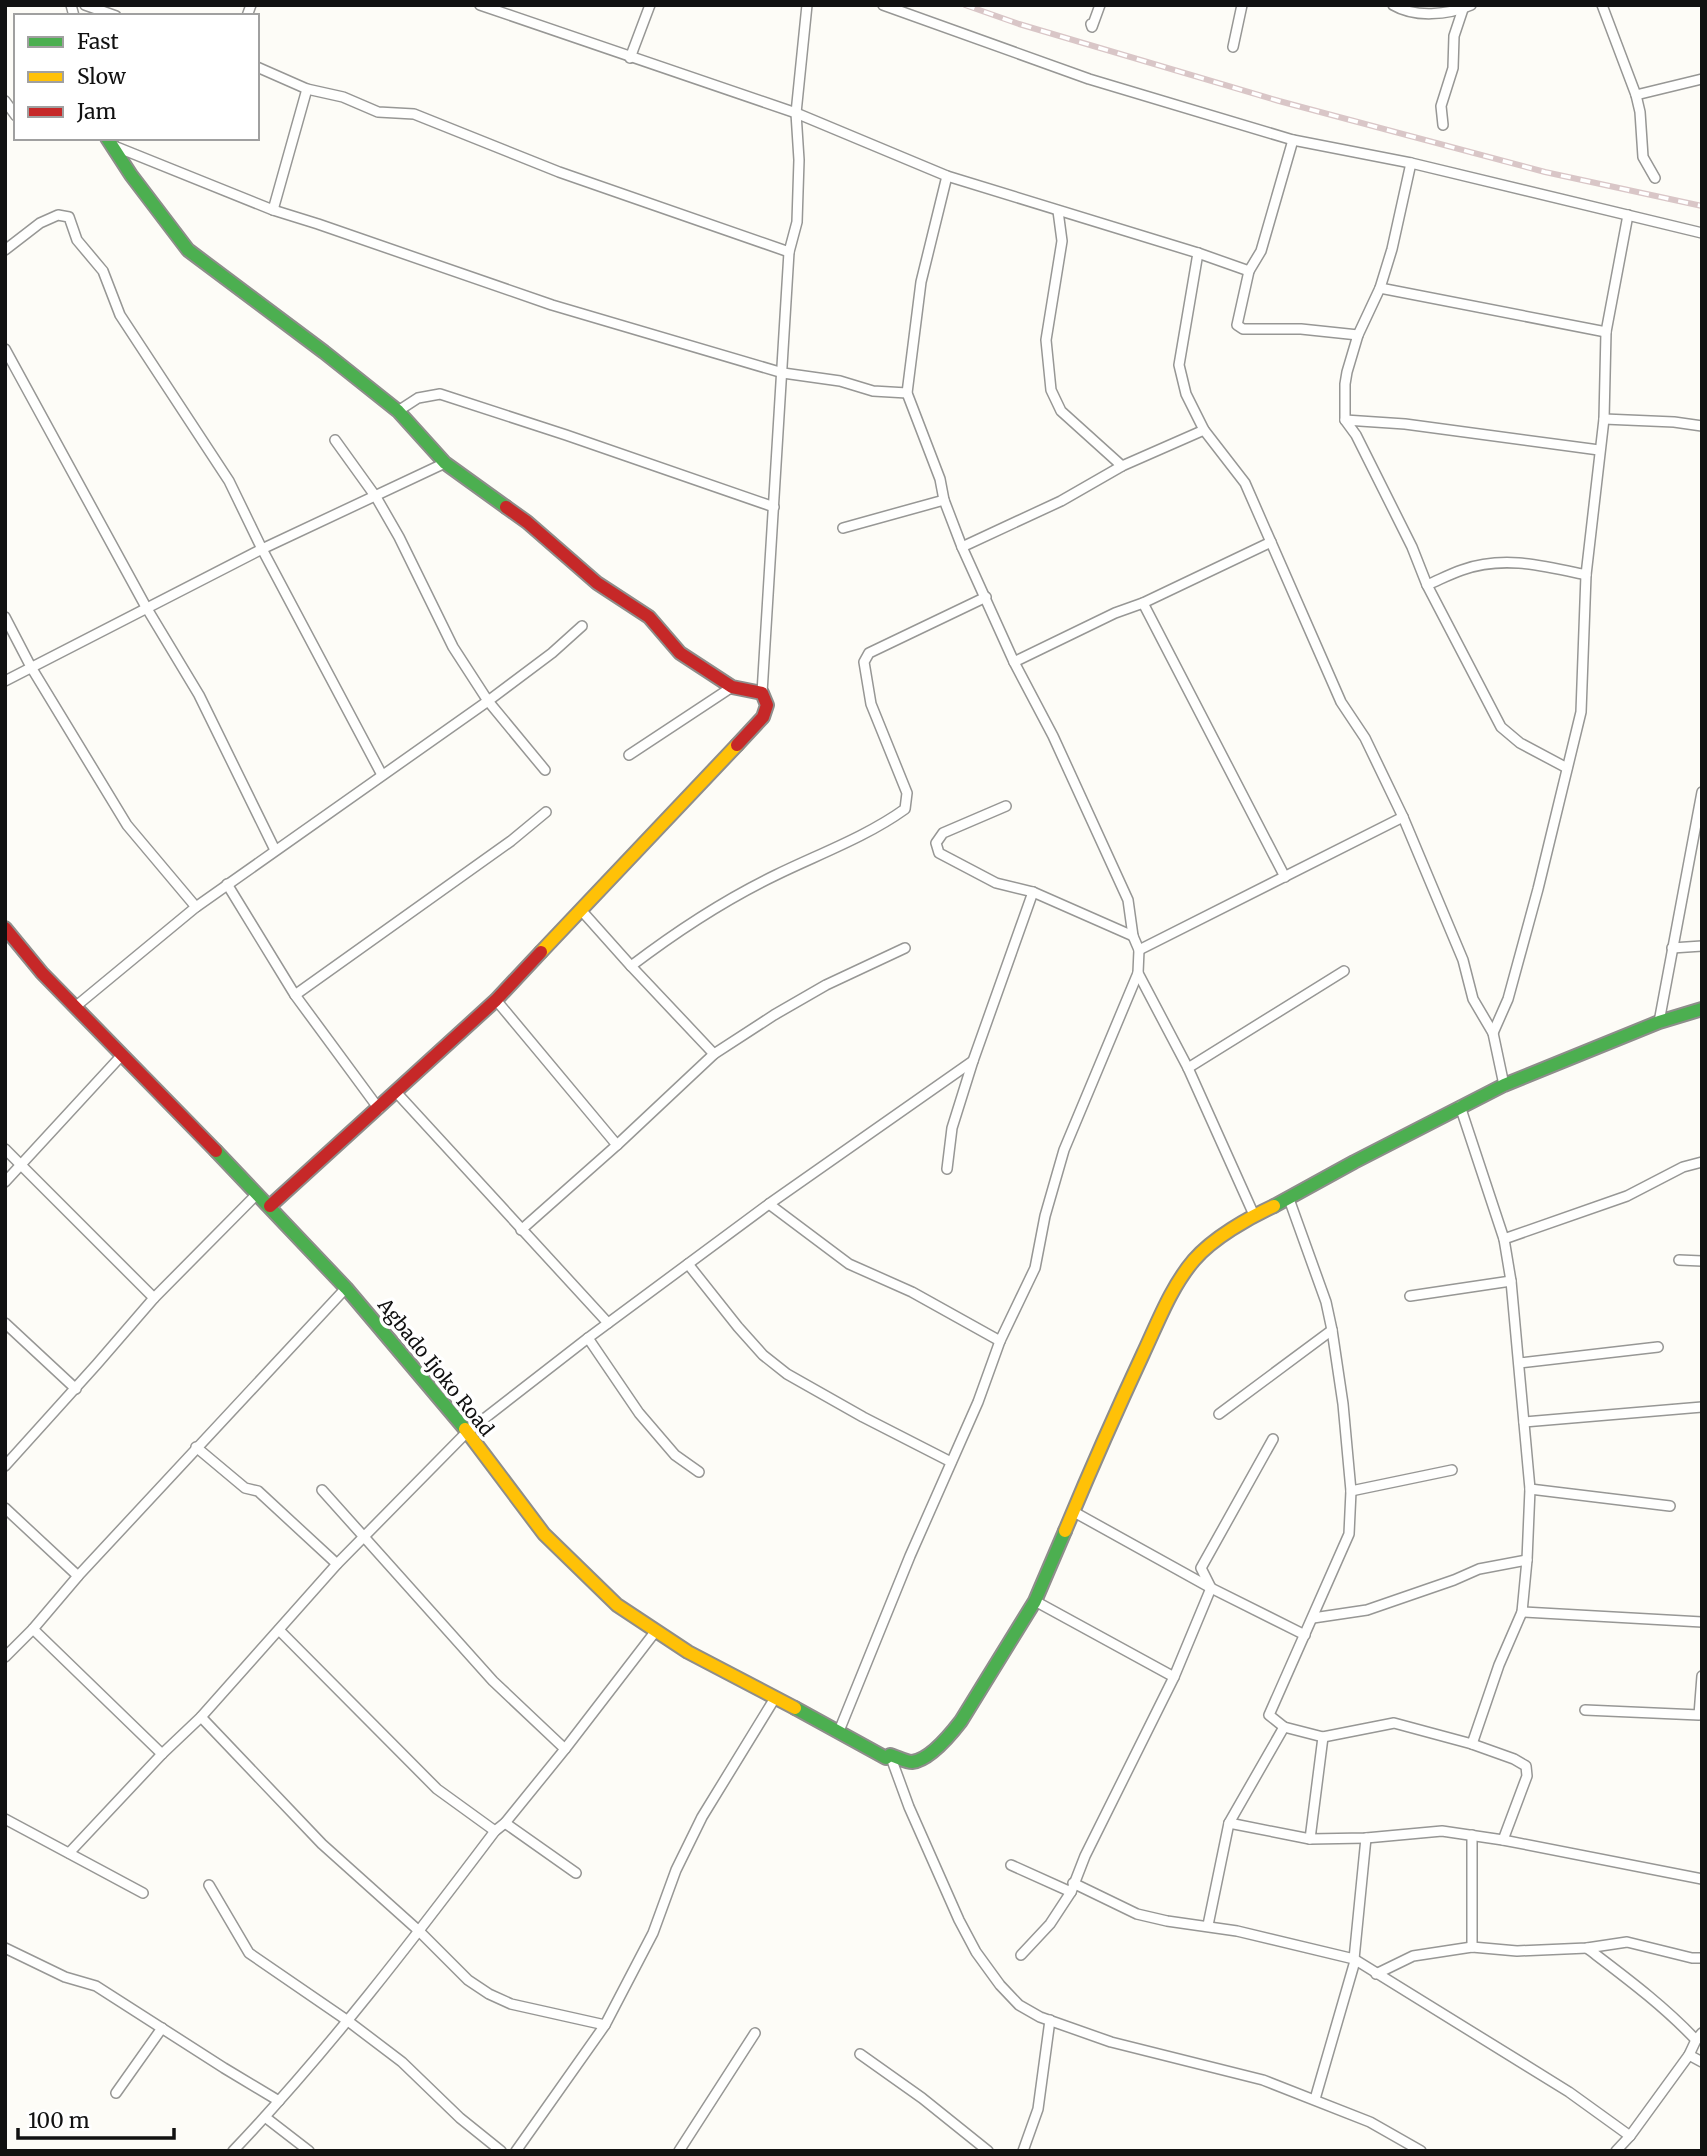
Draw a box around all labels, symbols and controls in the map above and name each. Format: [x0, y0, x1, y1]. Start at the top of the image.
legend [14, 14, 259, 140]
text: Fast [77, 28, 119, 55]
text: Slow [77, 63, 126, 90]
text: Jam [76, 98, 116, 125]
street label: Agbado Ijoko Road [372, 1292, 499, 1441]
scale bar [18, 2096, 173, 2140]
text: 100 m [28, 2107, 90, 2134]

